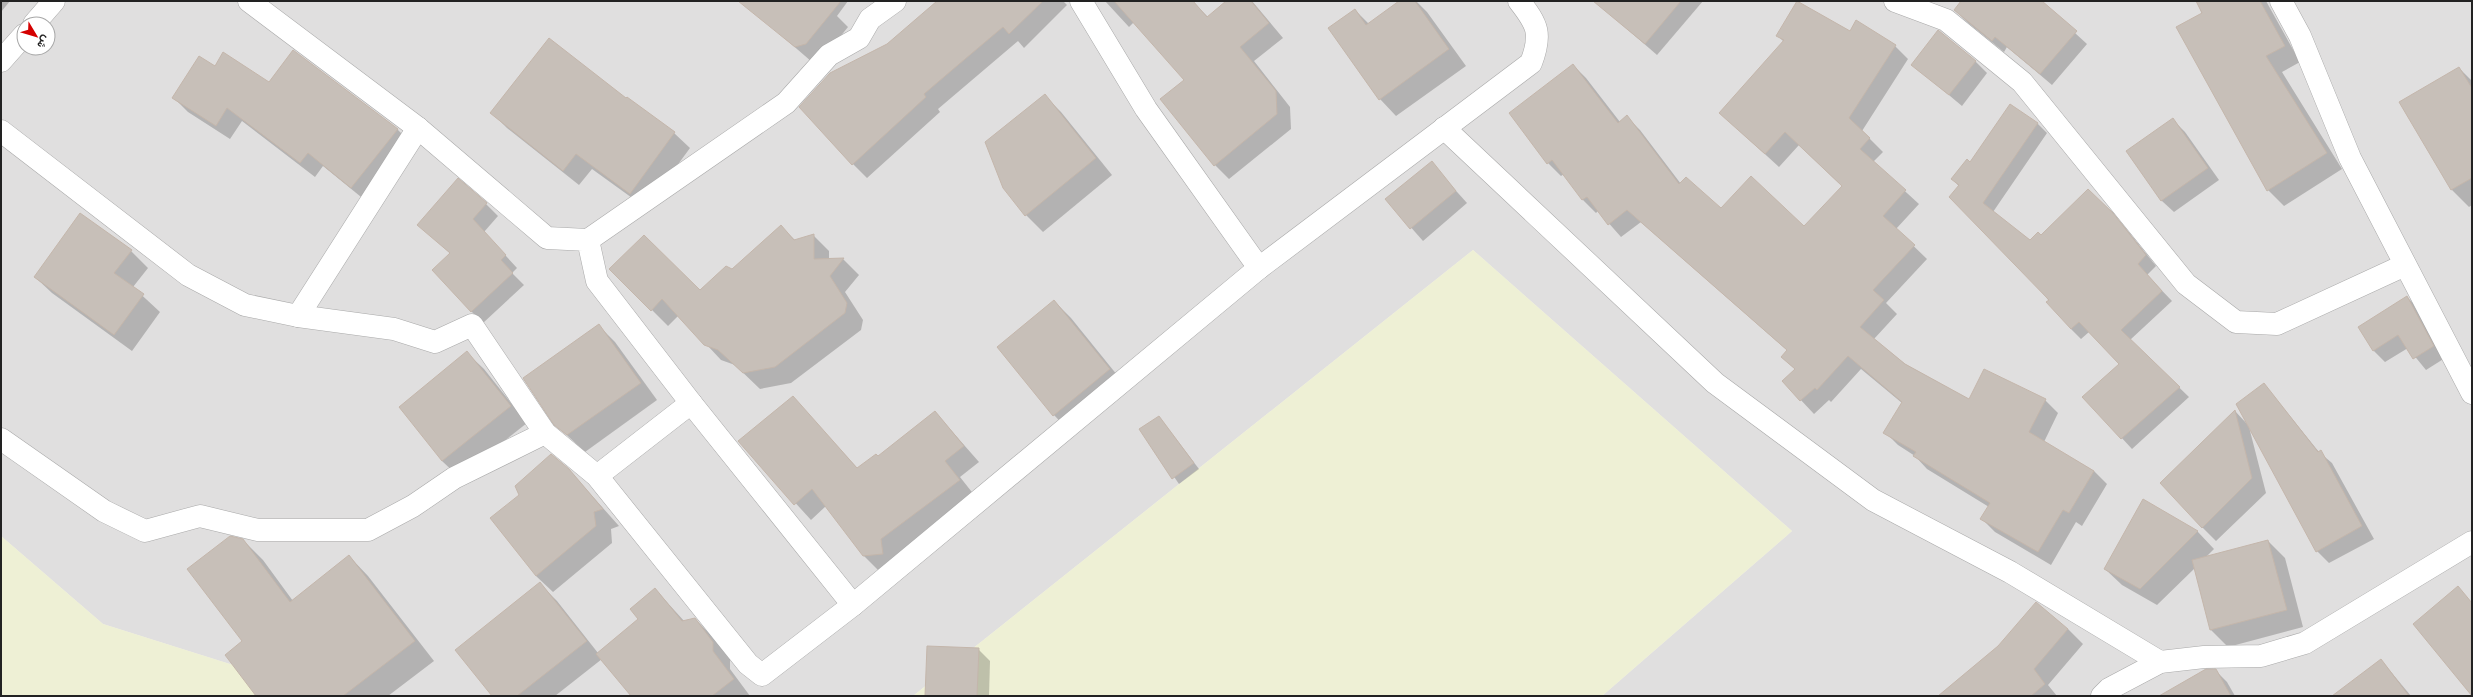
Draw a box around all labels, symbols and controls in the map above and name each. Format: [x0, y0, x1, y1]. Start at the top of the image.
north arrow [16, 16, 56, 56]
text: ش [34, 33, 53, 52]

